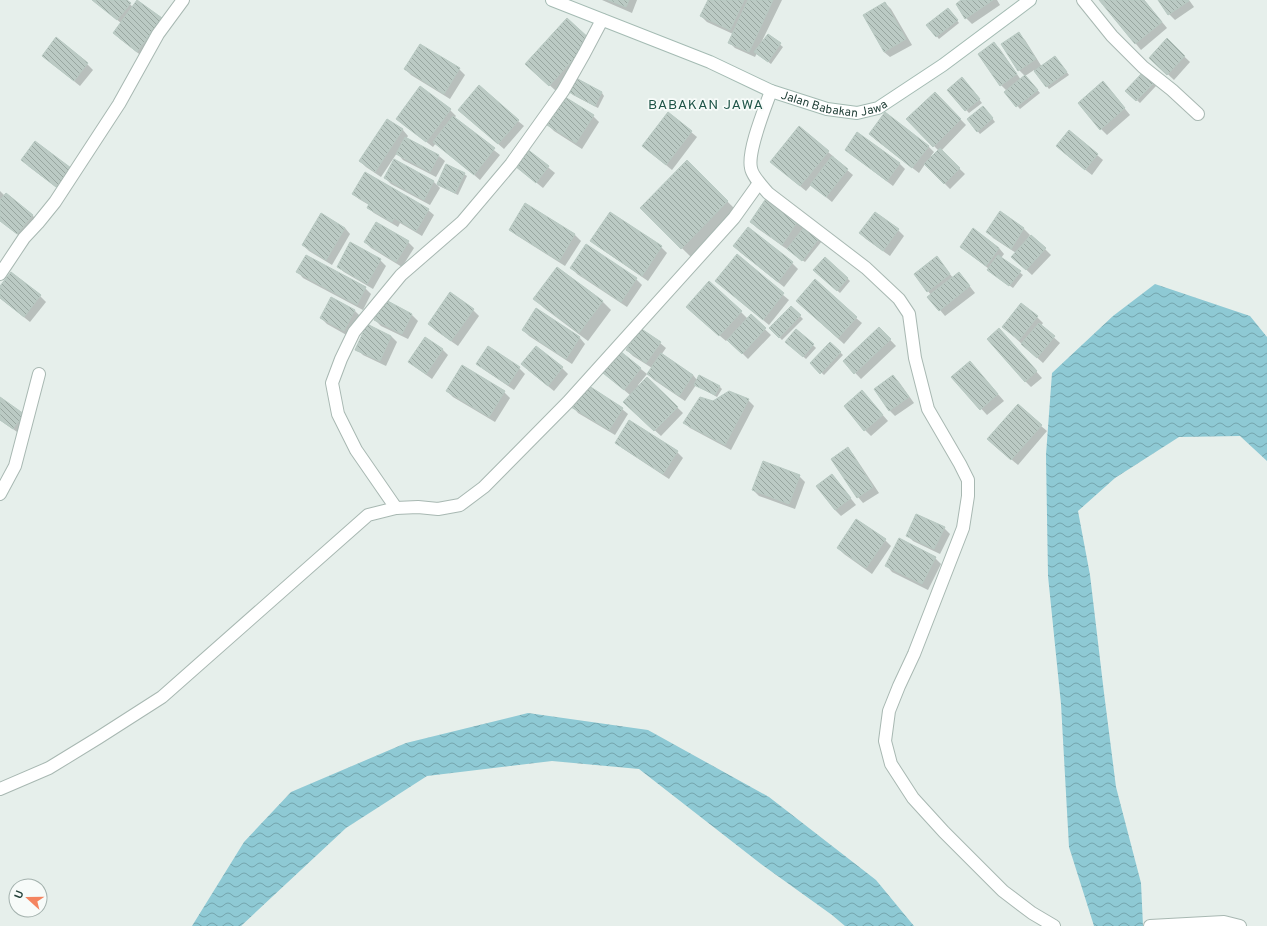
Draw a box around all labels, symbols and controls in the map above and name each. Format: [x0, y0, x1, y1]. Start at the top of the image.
street label: Jalan Babakan Jawa [779, 88, 891, 122]
district label: BABAKAN JAWA [648, 97, 764, 114]
north arrow [8, 878, 48, 918]
text: U [12, 889, 28, 901]

